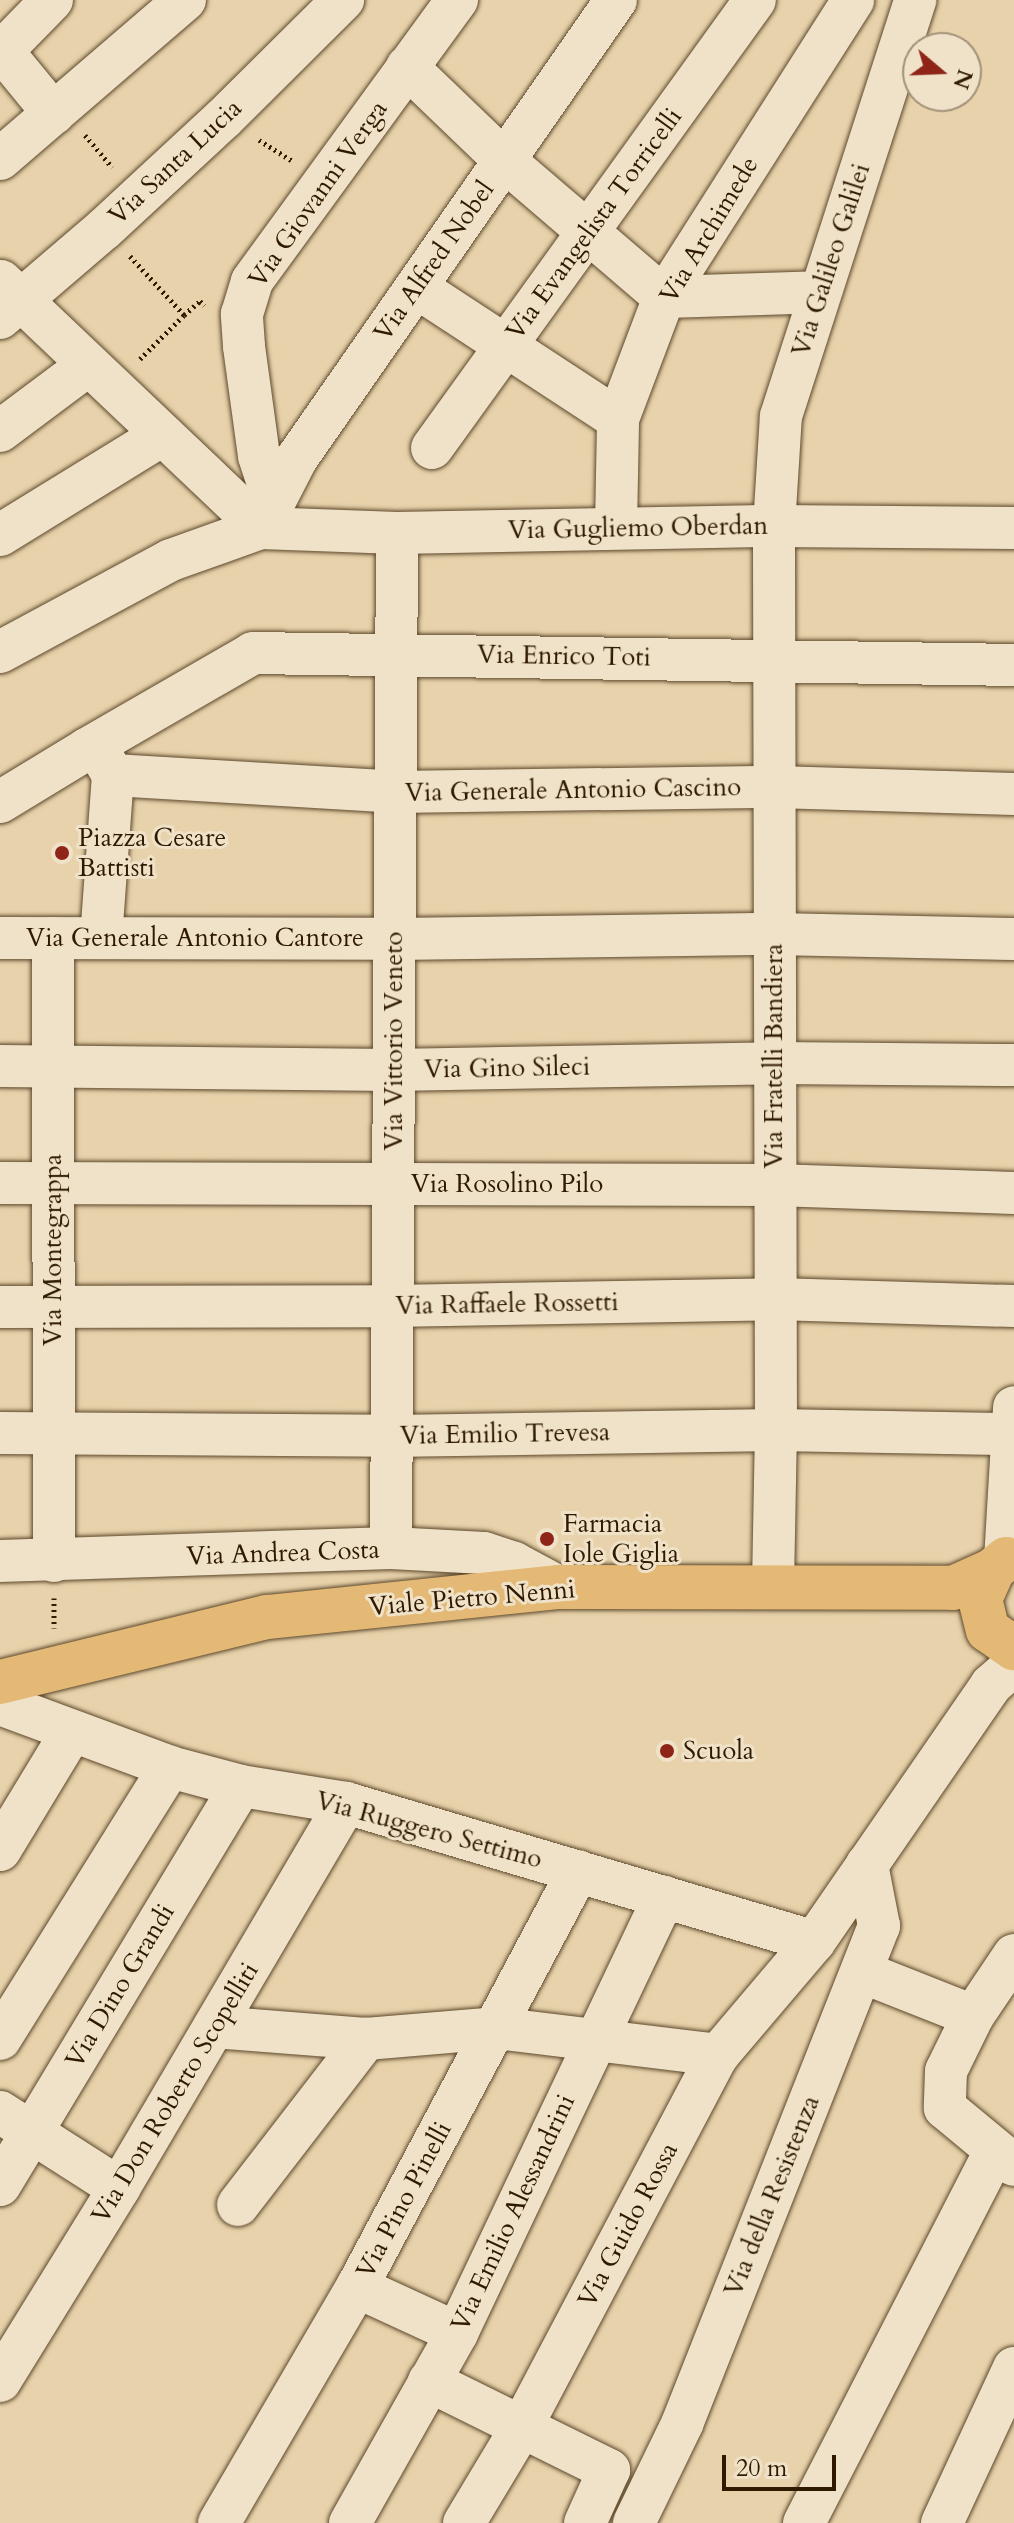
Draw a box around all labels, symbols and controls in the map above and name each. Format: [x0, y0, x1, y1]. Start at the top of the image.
north arrow [902, 32, 982, 112]
text: N [946, 65, 980, 93]
street label: Via Santa Lucia [102, 92, 248, 232]
street label: Via Giovanni Verga [242, 95, 394, 293]
street label: Via Evangelista Torricelli [499, 102, 689, 346]
street label: Via Archimede [653, 151, 765, 309]
street label: Via Galileo Galilei [785, 159, 877, 361]
street label: Via Alfred Nobel [367, 175, 501, 347]
street label: Via Gugliemo Oberdan [508, 510, 768, 546]
street label: Via Enrico Toti [477, 639, 651, 673]
street label: Via Generale Antonio Cascino [405, 771, 741, 809]
place label: Piazza Cesare Battisti [78, 822, 226, 884]
marker: Piazza Cesare Battisti [53, 844, 71, 862]
street label: Via Generale Antonio Cantore [26, 922, 364, 954]
street label: Via Vittorio Veneto [378, 931, 410, 1151]
street label: Via Fratelli Bandiera [758, 943, 790, 1169]
street label: Via Gino Sileci [424, 1051, 590, 1085]
street label: Via Montegrappa [37, 1154, 69, 1346]
street label: Via Rosolino Pilo [411, 1168, 603, 1200]
street label: Via Raffaele Rossetti [395, 1286, 619, 1322]
street label: Via Emilio Trevesa [400, 1417, 610, 1451]
place label: Farmacia Iole Giglia [563, 1508, 679, 1570]
marker: Farmacia Iole Giglia [538, 1530, 556, 1548]
street label: Via Andrea Costa [186, 1534, 380, 1572]
street label: Viale Pietro Nenni [367, 1573, 577, 1623]
place label: Scuola [683, 1735, 754, 1767]
marker: Scuola [658, 1742, 676, 1760]
street label: Via Ruggero Settimo [312, 1785, 546, 1875]
street label: Via Dino Grandi [59, 1898, 181, 2074]
street label: Via Don Roberto Scopelliti [85, 1957, 265, 2229]
street label: Via Emilio Alessandrini [444, 2089, 582, 2337]
street label: Via della Resistenza [717, 2091, 827, 2301]
street label: Via Pino Pinelli [350, 2116, 458, 2284]
street label: Via Guido Rossa [571, 2137, 685, 2313]
scale bar [726, 2439, 840, 2489]
text: 20 m [736, 2452, 787, 2485]

